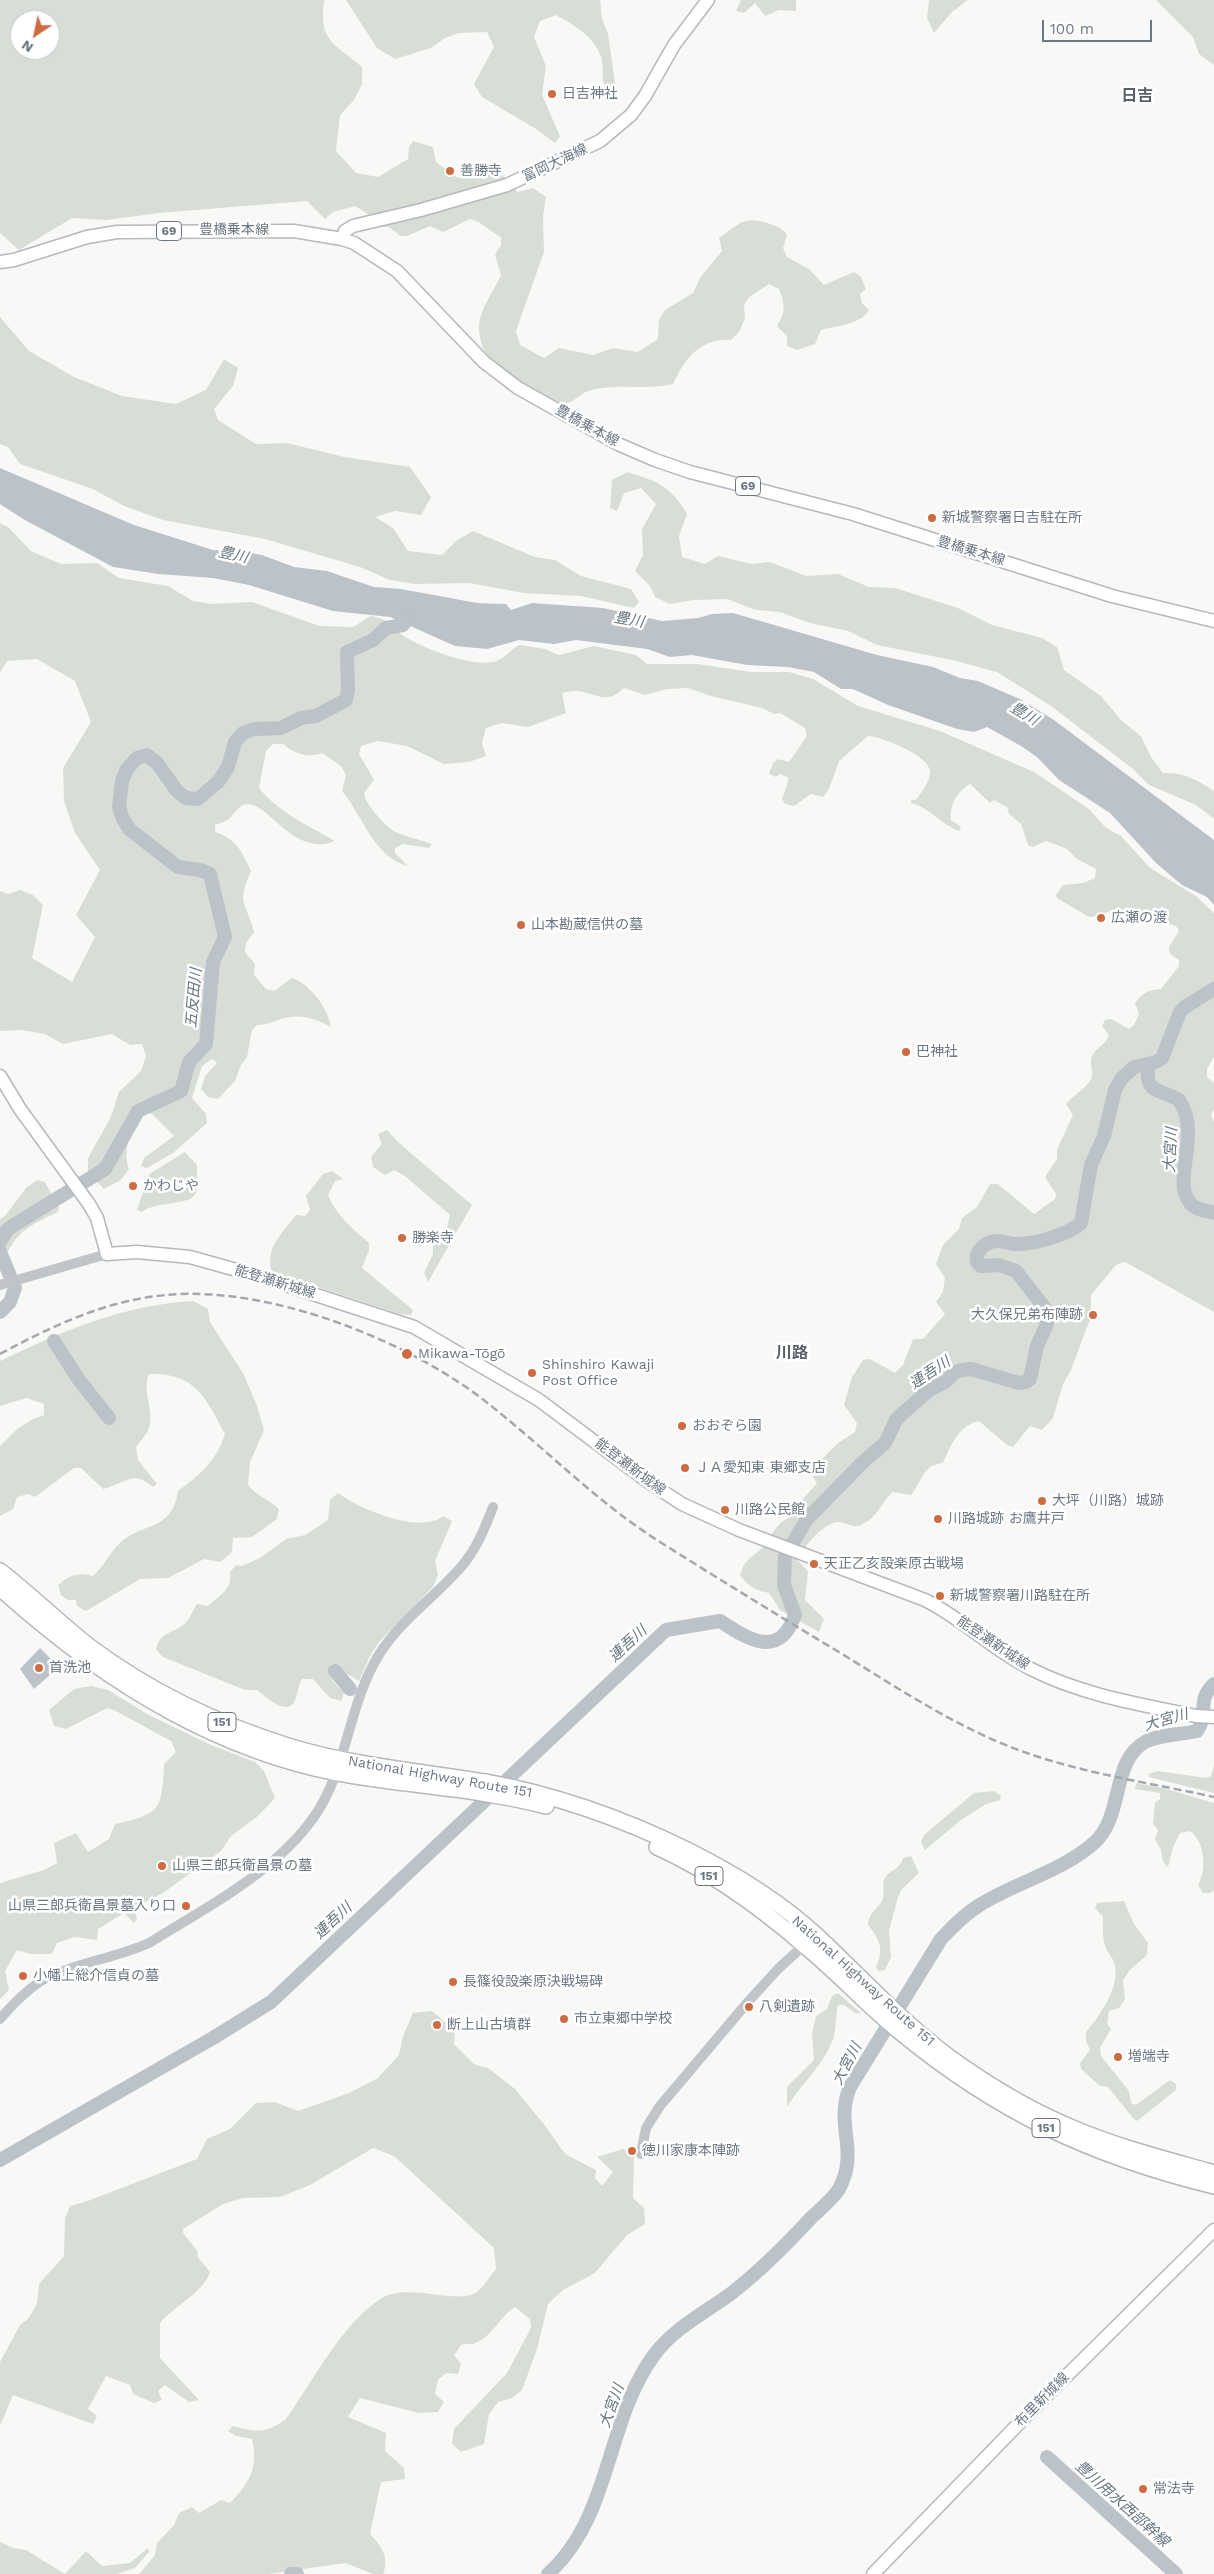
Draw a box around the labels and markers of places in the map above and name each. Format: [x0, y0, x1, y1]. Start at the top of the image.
place label: 日吉神社 [562, 86, 618, 102]
marker: 日吉神社 [546, 88, 558, 100]
place label: 善勝寺 [460, 163, 502, 179]
marker: 善勝寺 [444, 165, 456, 177]
place label: 新城警察署日吉駐在所 [942, 510, 1082, 526]
marker: 新城警察署日吉駐在所 [926, 512, 938, 524]
place label: 広瀬の渡 [1111, 910, 1167, 926]
marker: 広瀬の渡 [1095, 912, 1107, 924]
place label: 山本勘蔵信供の墓 [531, 917, 643, 933]
marker: 山本勘蔵信供の墓 [515, 919, 527, 931]
place label: 巴神社 [916, 1044, 958, 1060]
marker: 巴神社 [900, 1046, 912, 1058]
place label: かわじや [143, 1178, 199, 1194]
marker: かわじや [127, 1180, 139, 1192]
place label: 勝楽寺 [412, 1230, 454, 1246]
marker: 勝楽寺 [396, 1232, 408, 1244]
place label: 大久保兄弟布陣跡 [971, 1307, 1083, 1323]
marker: 大久保兄弟布陣跡 [1087, 1309, 1099, 1321]
place label: Mikawa-Tōgō [418, 1346, 505, 1362]
marker: Mikawa-Tōgō [400, 1347, 414, 1361]
place label: Shinshiro Kawaji Post Office [542, 1357, 654, 1390]
marker: Shinshiro Kawaji Post Office [526, 1367, 538, 1379]
place label: おおぞら園 [692, 1418, 762, 1434]
marker: おおぞら園 [676, 1420, 688, 1432]
place label: ＪＡ愛知東 東郷支店 [695, 1460, 826, 1476]
marker: ＪＡ愛知東 東郷支店 [679, 1462, 691, 1474]
place label: 大坪（川路）城跡 [1052, 1493, 1164, 1509]
marker: 大坪（川路）城跡 [1036, 1495, 1048, 1507]
place label: 川路公民館 [735, 1502, 805, 1518]
marker: 川路公民館 [719, 1504, 731, 1516]
place label: 川路城跡 お鷹井戸 [948, 1511, 1065, 1527]
marker: 川路城跡 お鷹井戸 [932, 1513, 944, 1525]
place label: 天正乙亥設楽原古戦場 [824, 1556, 964, 1572]
marker: 天正乙亥設楽原古戦場 [808, 1558, 820, 1570]
place label: 新城警察署川路駐在所 [950, 1588, 1090, 1604]
marker: 新城警察署川路駐在所 [934, 1590, 946, 1602]
place label: 首洗池 [49, 1660, 91, 1676]
marker: 首洗池 [33, 1662, 45, 1674]
place label: 山県三郎兵衛昌景の墓 [172, 1858, 312, 1874]
marker: 山県三郎兵衛昌景の墓 [156, 1860, 168, 1872]
place label: 山県三郎兵衛昌景墓入り口 [8, 1898, 176, 1914]
marker: 山県三郎兵衛昌景墓入り口 [180, 1900, 192, 1912]
place label: 小幡上総介信貞の墓 [33, 1968, 159, 1984]
marker: 小幡上総介信貞の墓 [17, 1970, 29, 1982]
place label: 長篠役設楽原決戦場碑 [463, 1974, 603, 1990]
marker: 長篠役設楽原決戦場碑 [447, 1976, 459, 1988]
place label: 八剣遺跡 [759, 1999, 815, 2015]
marker: 八剣遺跡 [743, 2001, 755, 2013]
place label: 市立東郷中学校 [574, 2011, 672, 2027]
marker: 市立東郷中学校 [558, 2013, 570, 2025]
place label: 断上山古墳群 [447, 2017, 531, 2033]
marker: 断上山古墳群 [431, 2019, 443, 2031]
place label: 増端寺 [1128, 2049, 1170, 2065]
marker: 増端寺 [1112, 2051, 1124, 2063]
place label: 徳川家康本陣跡 [642, 2143, 740, 2159]
marker: 徳川家康本陣跡 [626, 2145, 638, 2157]
place label: 常法寺 [1153, 2481, 1195, 2497]
marker: 常法寺 [1137, 2483, 1149, 2495]

